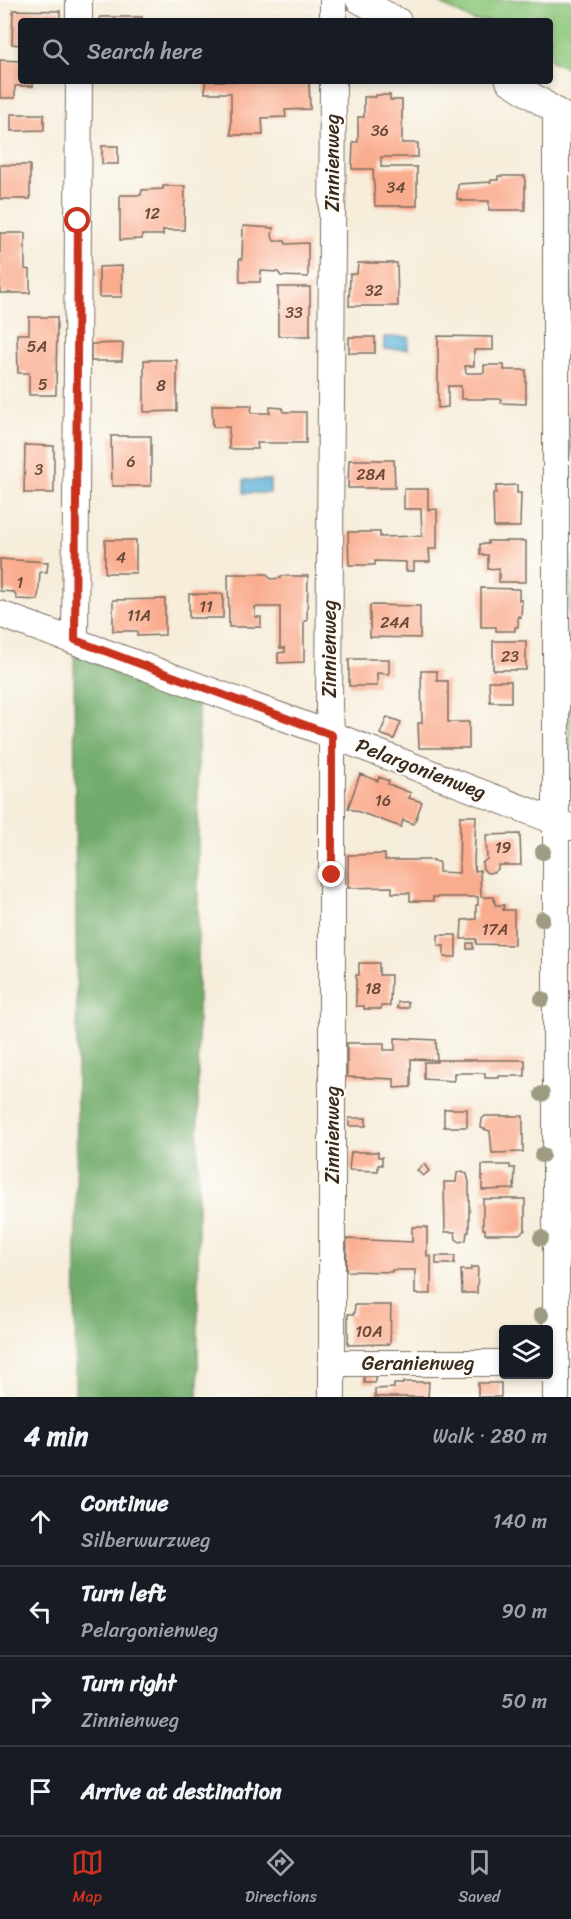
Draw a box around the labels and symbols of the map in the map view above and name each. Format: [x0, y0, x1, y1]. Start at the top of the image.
street label: Zinnienweg [315, 114, 350, 212]
house number: 36 [371, 116, 389, 145]
house number: 34 [387, 173, 405, 202]
house number: 12 [144, 199, 160, 228]
route start [64, 207, 90, 233]
house number: 32 [365, 276, 383, 305]
house number: 33 [285, 298, 303, 327]
house number: 5A [27, 332, 47, 361]
house number: 5 [38, 370, 48, 399]
house number: 8 [156, 371, 166, 400]
house number: 6 [126, 447, 136, 476]
house number: 3 [35, 455, 44, 484]
house number: 28A [356, 460, 386, 489]
house number: 4 [116, 543, 126, 572]
house number: 1 [17, 568, 24, 597]
house number: 11 [199, 592, 213, 621]
street label: Zinnienweg [312, 600, 347, 698]
house number: 11A [127, 601, 151, 630]
house number: 24A [380, 608, 410, 637]
house number: 23 [501, 642, 519, 671]
street label: Pelargonienweg [351, 728, 491, 810]
house number: 16 [375, 786, 391, 815]
house number: 19 [495, 833, 512, 862]
route end [318, 861, 344, 887]
house number: 17A [482, 915, 508, 944]
house number: 18 [365, 974, 382, 1003]
street label: Zinnienweg [315, 1086, 350, 1184]
house number: 10A [355, 1317, 383, 1346]
street label: Geranienweg [362, 1346, 474, 1381]

